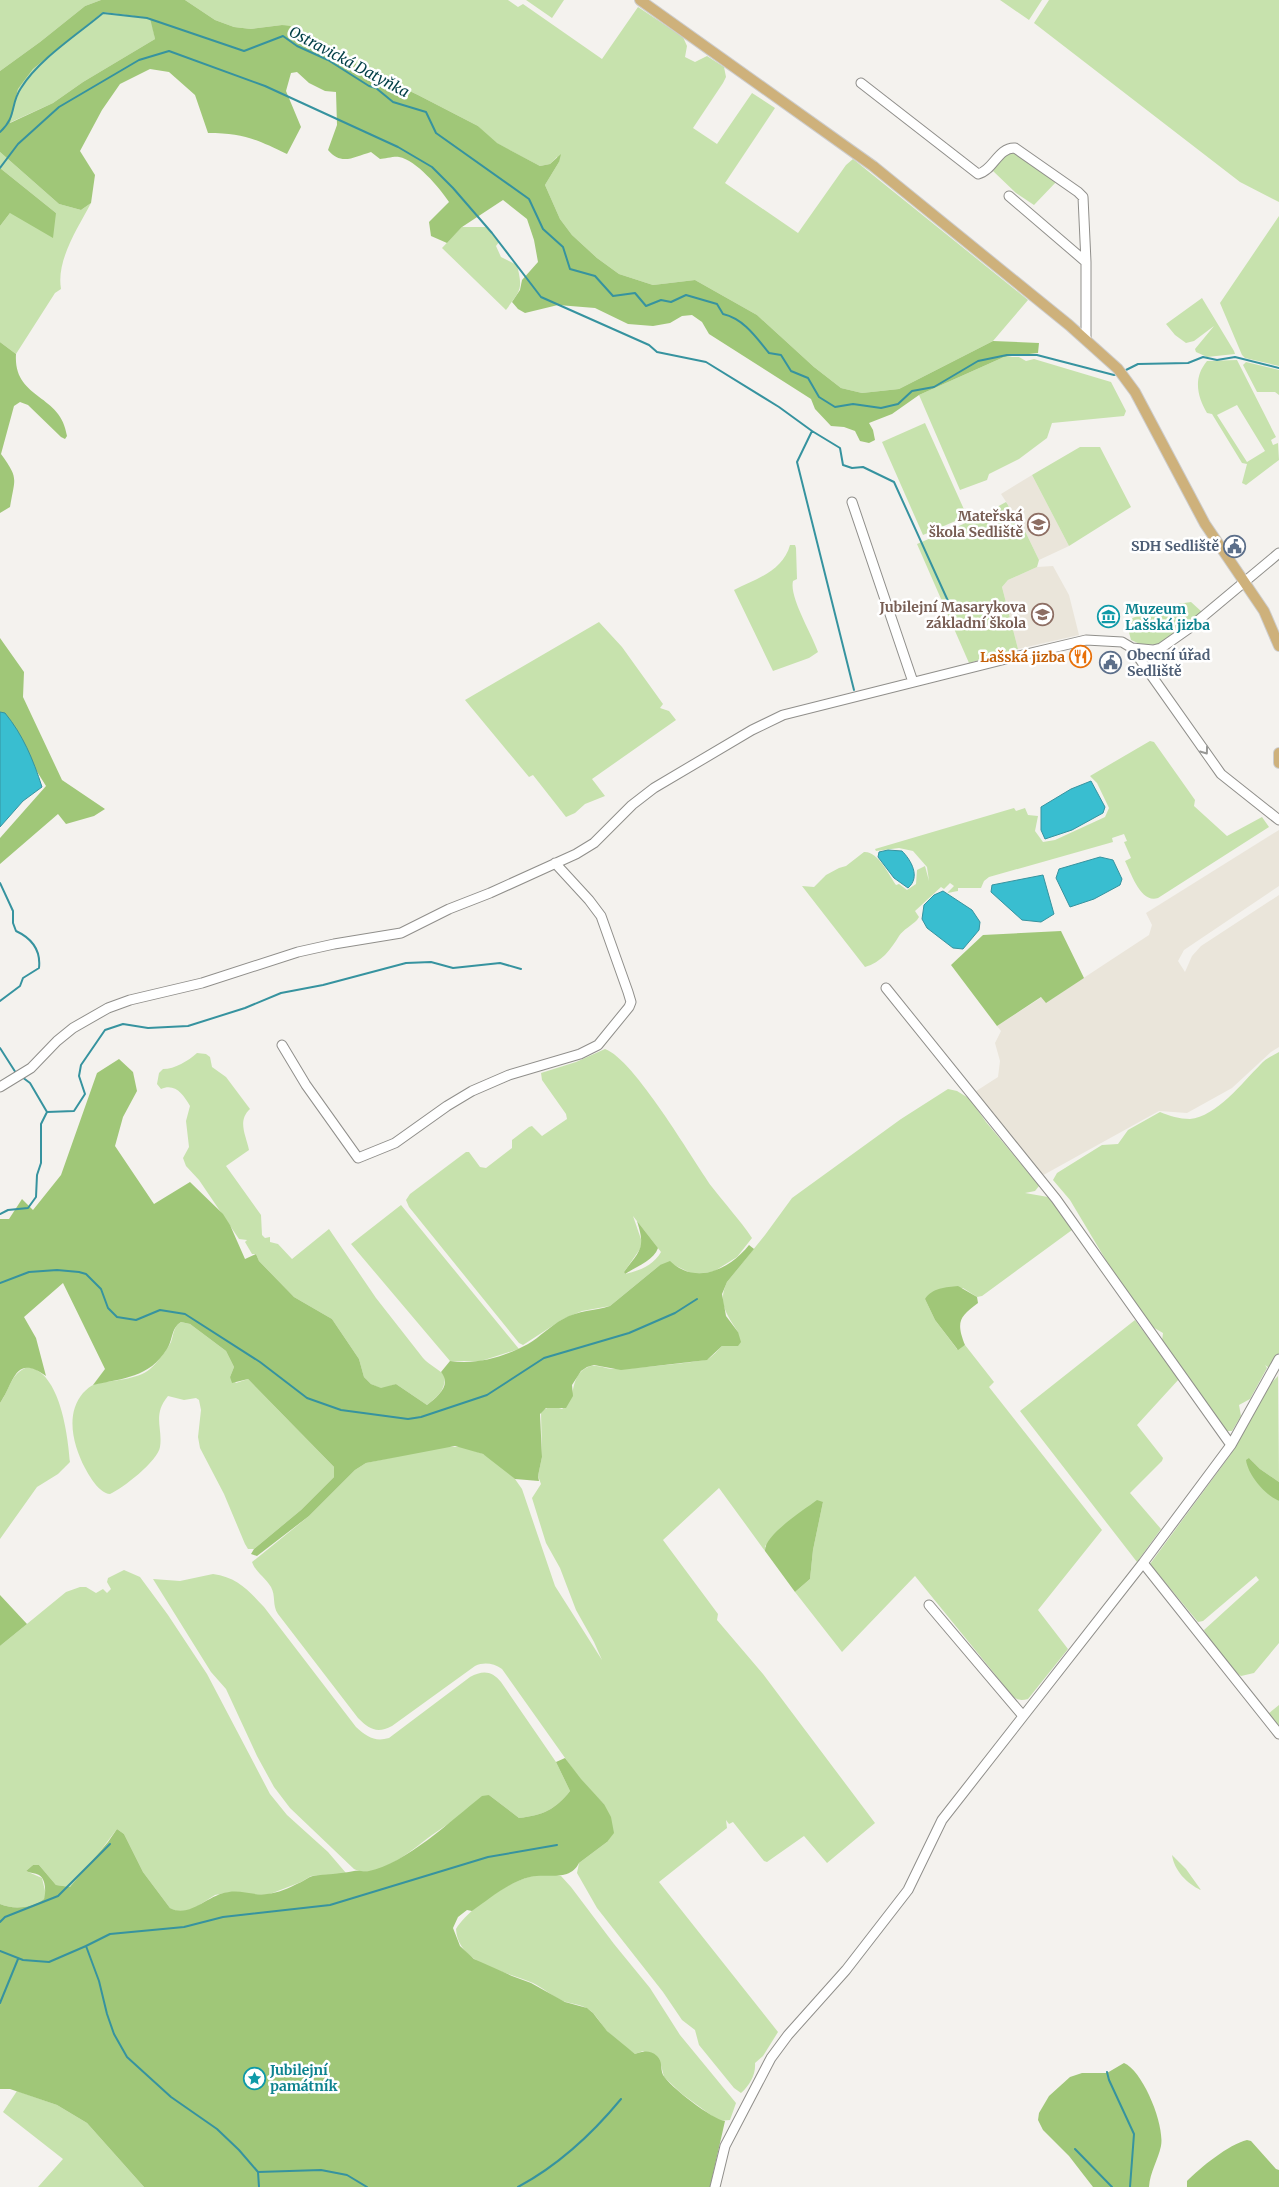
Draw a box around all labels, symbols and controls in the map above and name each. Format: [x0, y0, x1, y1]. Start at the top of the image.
water label: Ostravická Datyňka [286, 22, 413, 101]
place label: Mateřská škola Sedliště [929, 507, 1023, 541]
school or university icon: Mateřská škola Sedliště [1027, 512, 1051, 536]
public building icon: SDH Sedliště [1223, 534, 1247, 558]
place label: SDH Sedliště [1131, 537, 1219, 555]
place label: Jubilejní Masarykova základní škola [879, 598, 1026, 632]
place label: Muzeum Lašská jizba [1125, 600, 1210, 634]
school or university icon: Jubilejní Masarykova základní škola [1030, 603, 1054, 627]
museum icon: Muzeum Lašská jizba [1097, 605, 1121, 629]
restaurant icon: Lašská jizba [1069, 645, 1093, 669]
place label: Obecní úřad Sedliště [1127, 646, 1211, 680]
place label: Lašská jizba [980, 648, 1065, 666]
public building icon: Obecní úřad Sedliště [1099, 651, 1123, 675]
one-way arrow [1199, 745, 1207, 754]
place label: Jubilejní památník [269, 2061, 338, 2095]
place icon: Jubilejní památník [242, 2066, 266, 2090]

